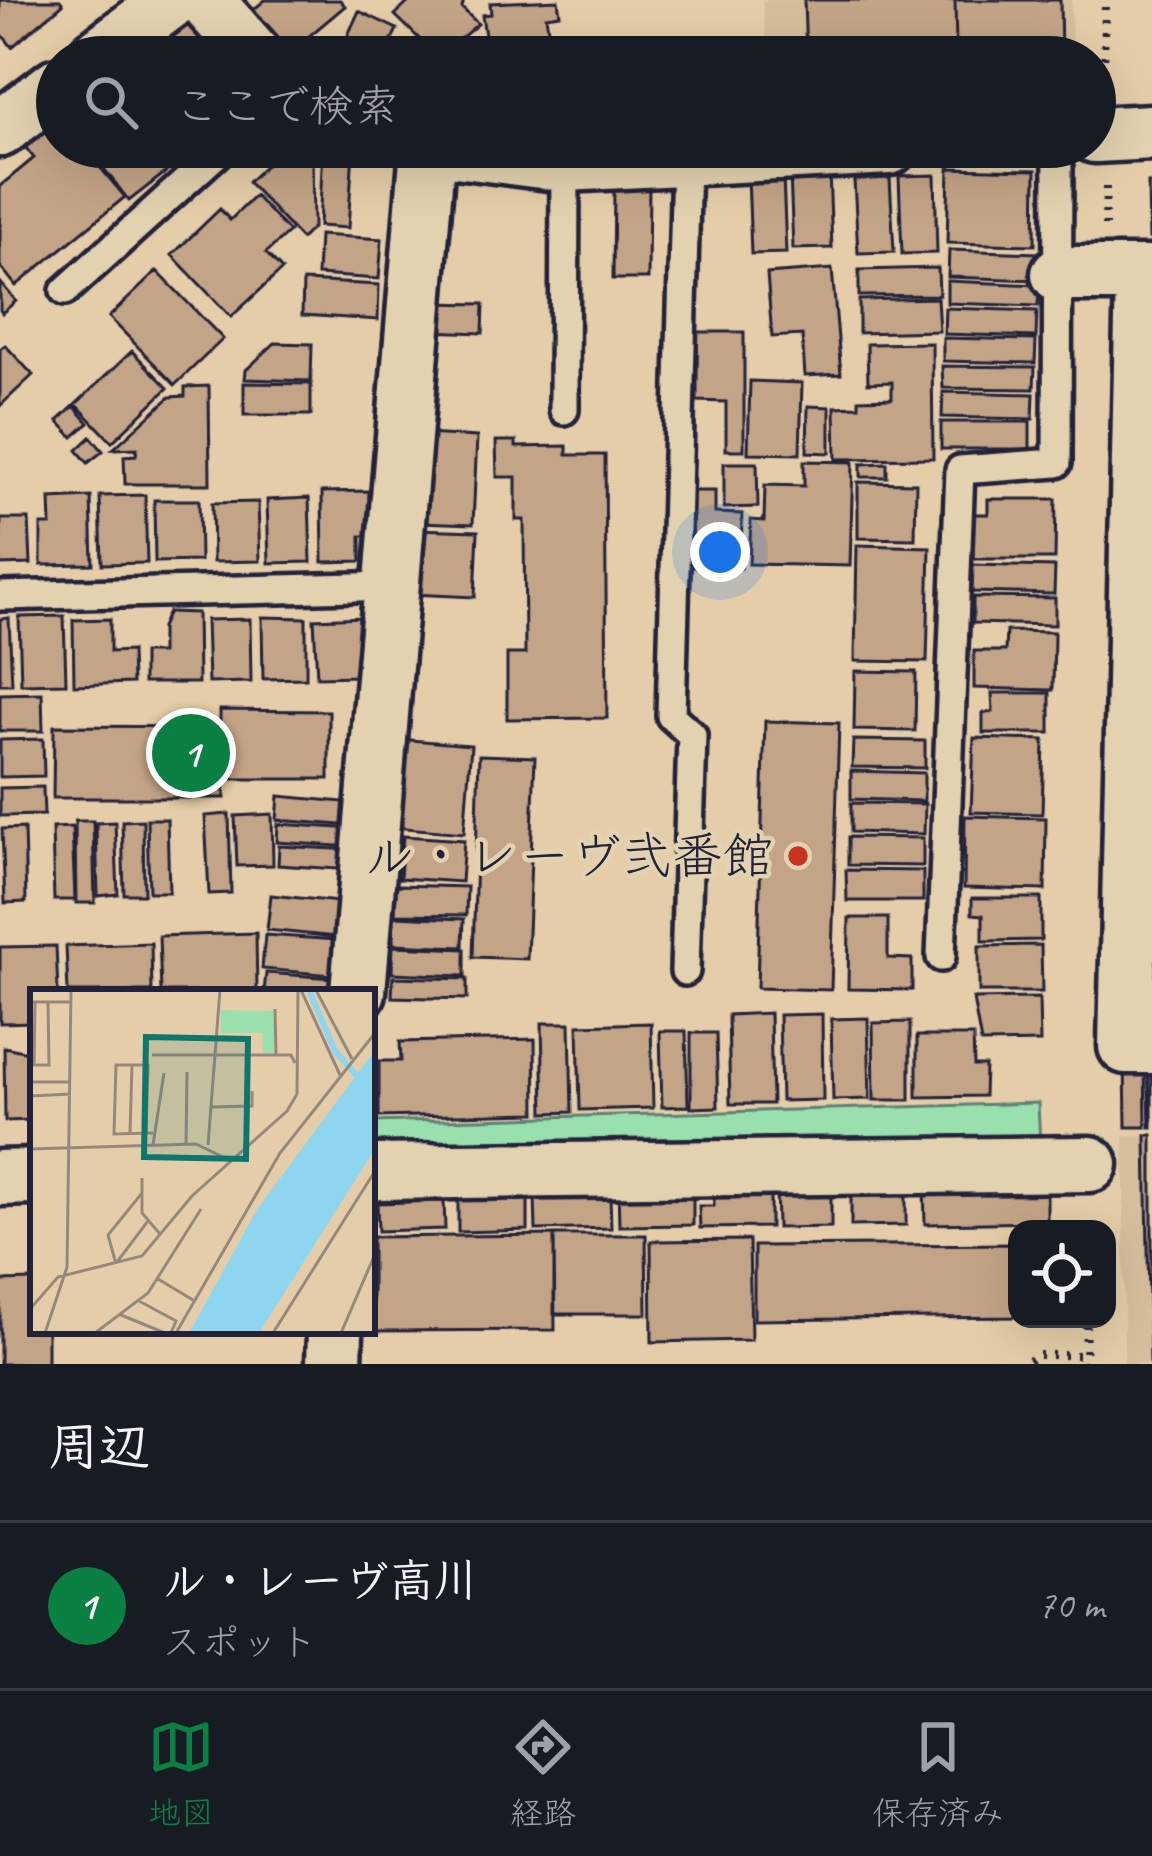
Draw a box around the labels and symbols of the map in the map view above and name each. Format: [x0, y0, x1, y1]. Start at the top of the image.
your location [690, 522, 750, 582]
pin: 1 [152, 708, 230, 798]
place label: ル・レーヴ弐番館 [364, 824, 774, 888]
marker: ル・レーヴ弐番館 [785, 843, 811, 869]
inset map [30, 989, 375, 1334]

